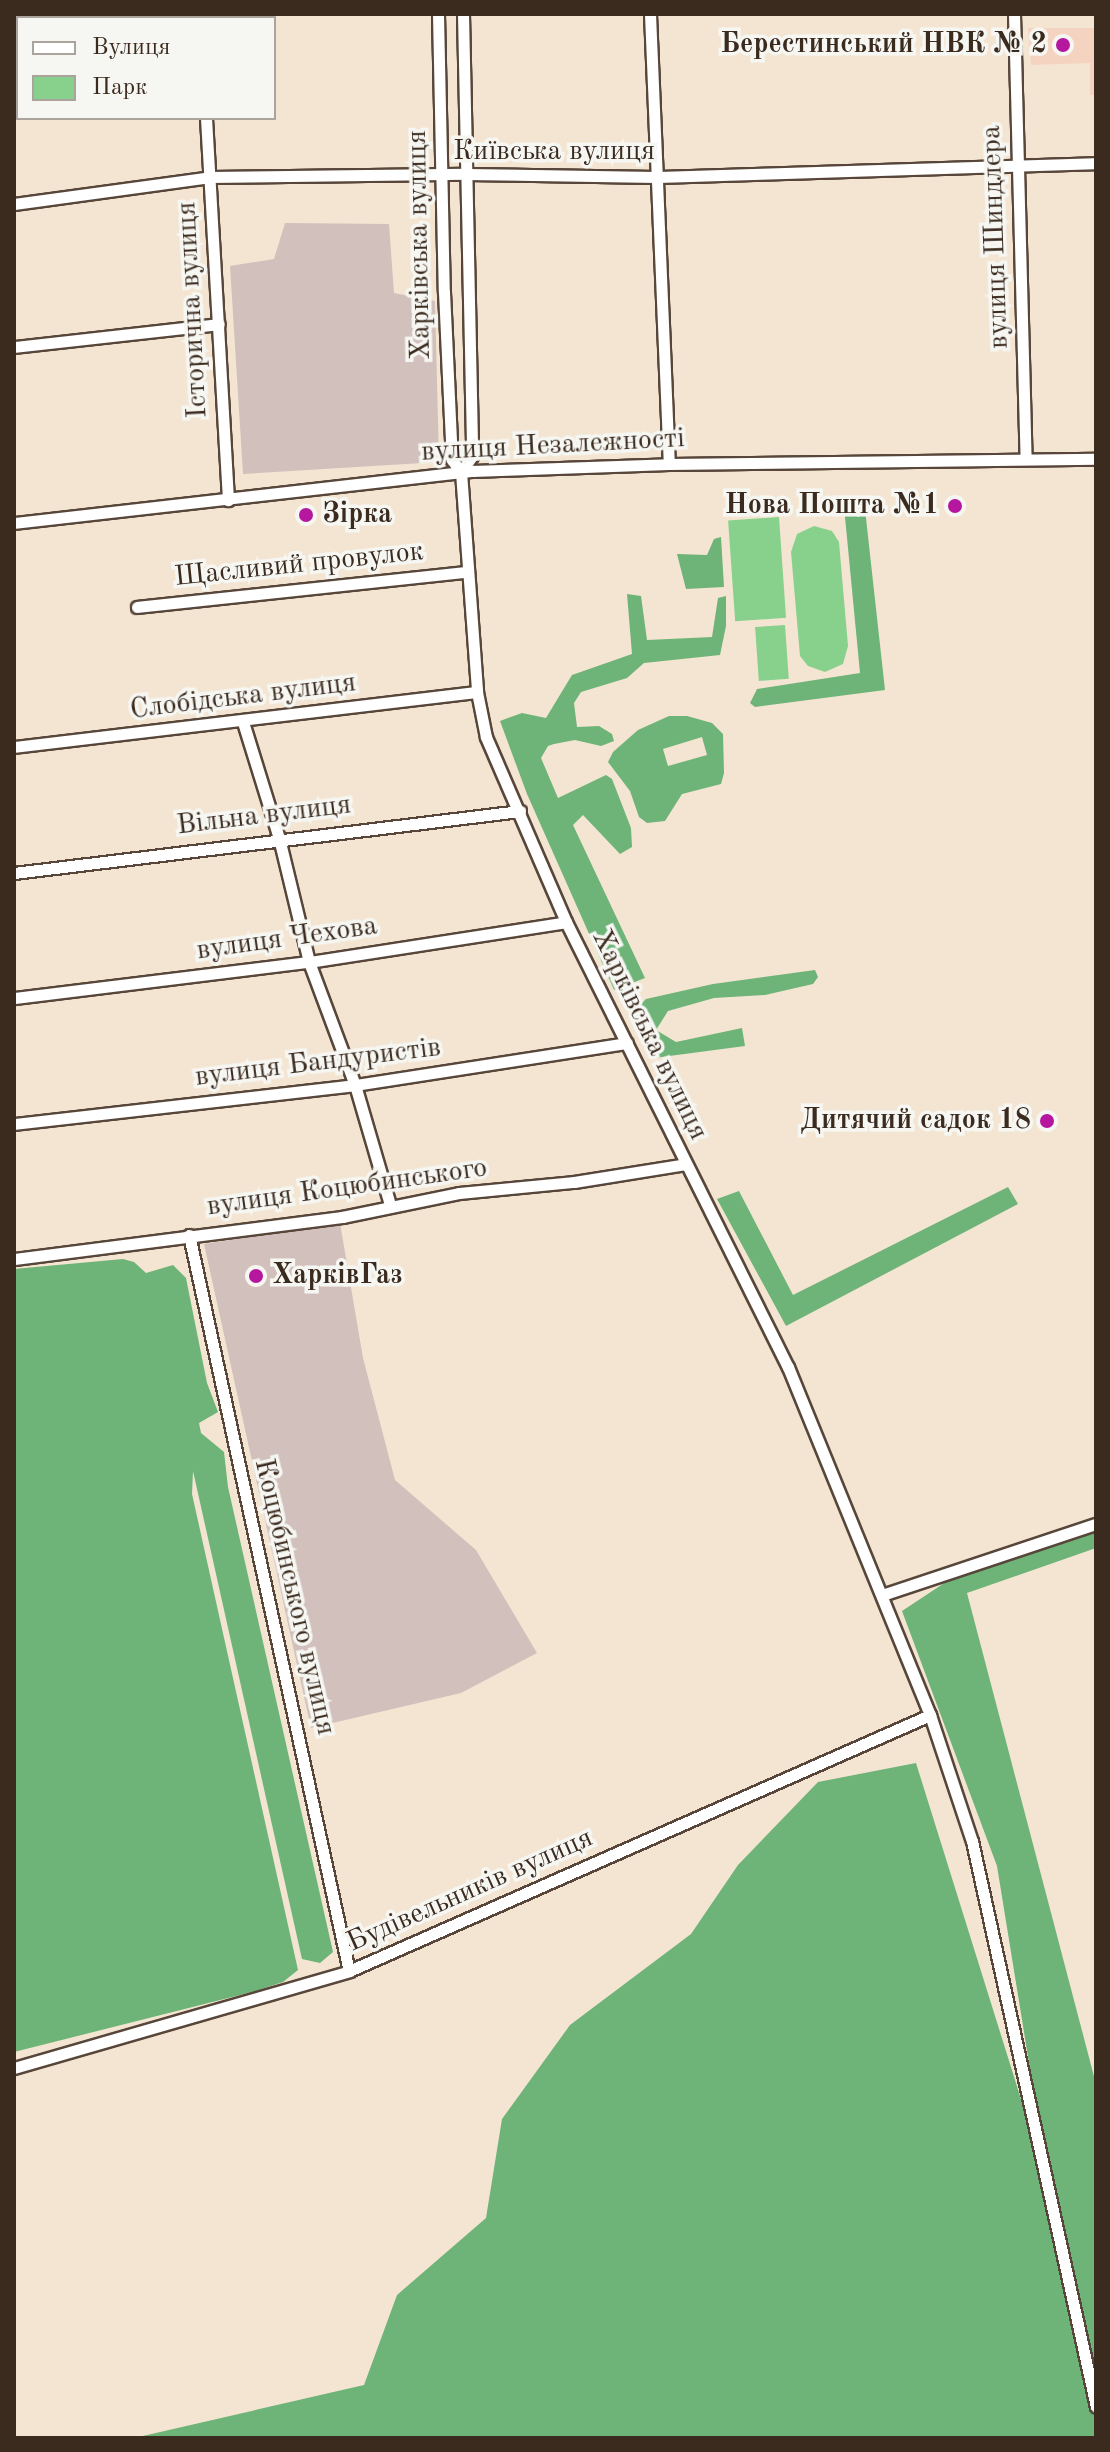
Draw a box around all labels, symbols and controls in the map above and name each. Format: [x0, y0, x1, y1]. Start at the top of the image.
legend [16, 16, 276, 120]
place label: Берестинський НВК № 2 [720, 28, 1047, 62]
text: Вулиця [92, 36, 171, 60]
marker: Берестинський НВК № 2 [1054, 36, 1072, 54]
text: Парк [92, 76, 147, 100]
street label: вулиця Шиндлера [975, 125, 1017, 349]
street label: Харківська вулиця [401, 130, 439, 360]
street label: Київська вулиця [453, 135, 655, 169]
street label: Історична вулиця [171, 201, 215, 419]
street label: вулиця Незалежності [420, 422, 686, 470]
place label: Нова Пошта №1 [725, 489, 939, 523]
marker: Нова Пошта №1 [946, 497, 964, 515]
place label: Зірка [322, 498, 392, 532]
marker: Зірка [297, 506, 315, 524]
street label: Щасливий провулок [173, 535, 425, 595]
street label: Слобідська вулиця [128, 666, 358, 728]
street label: Вільна вулиця [175, 789, 353, 843]
street label: вулиця Чехова [195, 910, 379, 968]
street label: Харківська вулиця [584, 924, 714, 1146]
street label: вулиця Бандуристів [193, 1031, 443, 1095]
place label: Дитячий садок 18 [800, 1104, 1031, 1138]
marker: Дитячий садок 18 [1038, 1112, 1056, 1130]
street label: вулиця Коцюбинського [205, 1152, 489, 1224]
place label: ХарківГаз [272, 1259, 402, 1293]
marker: ХарківГаз [247, 1267, 265, 1285]
street label: Коцюбинського вулиця [246, 1456, 342, 1738]
street label: Будівельників вулиця [342, 1822, 598, 1960]

